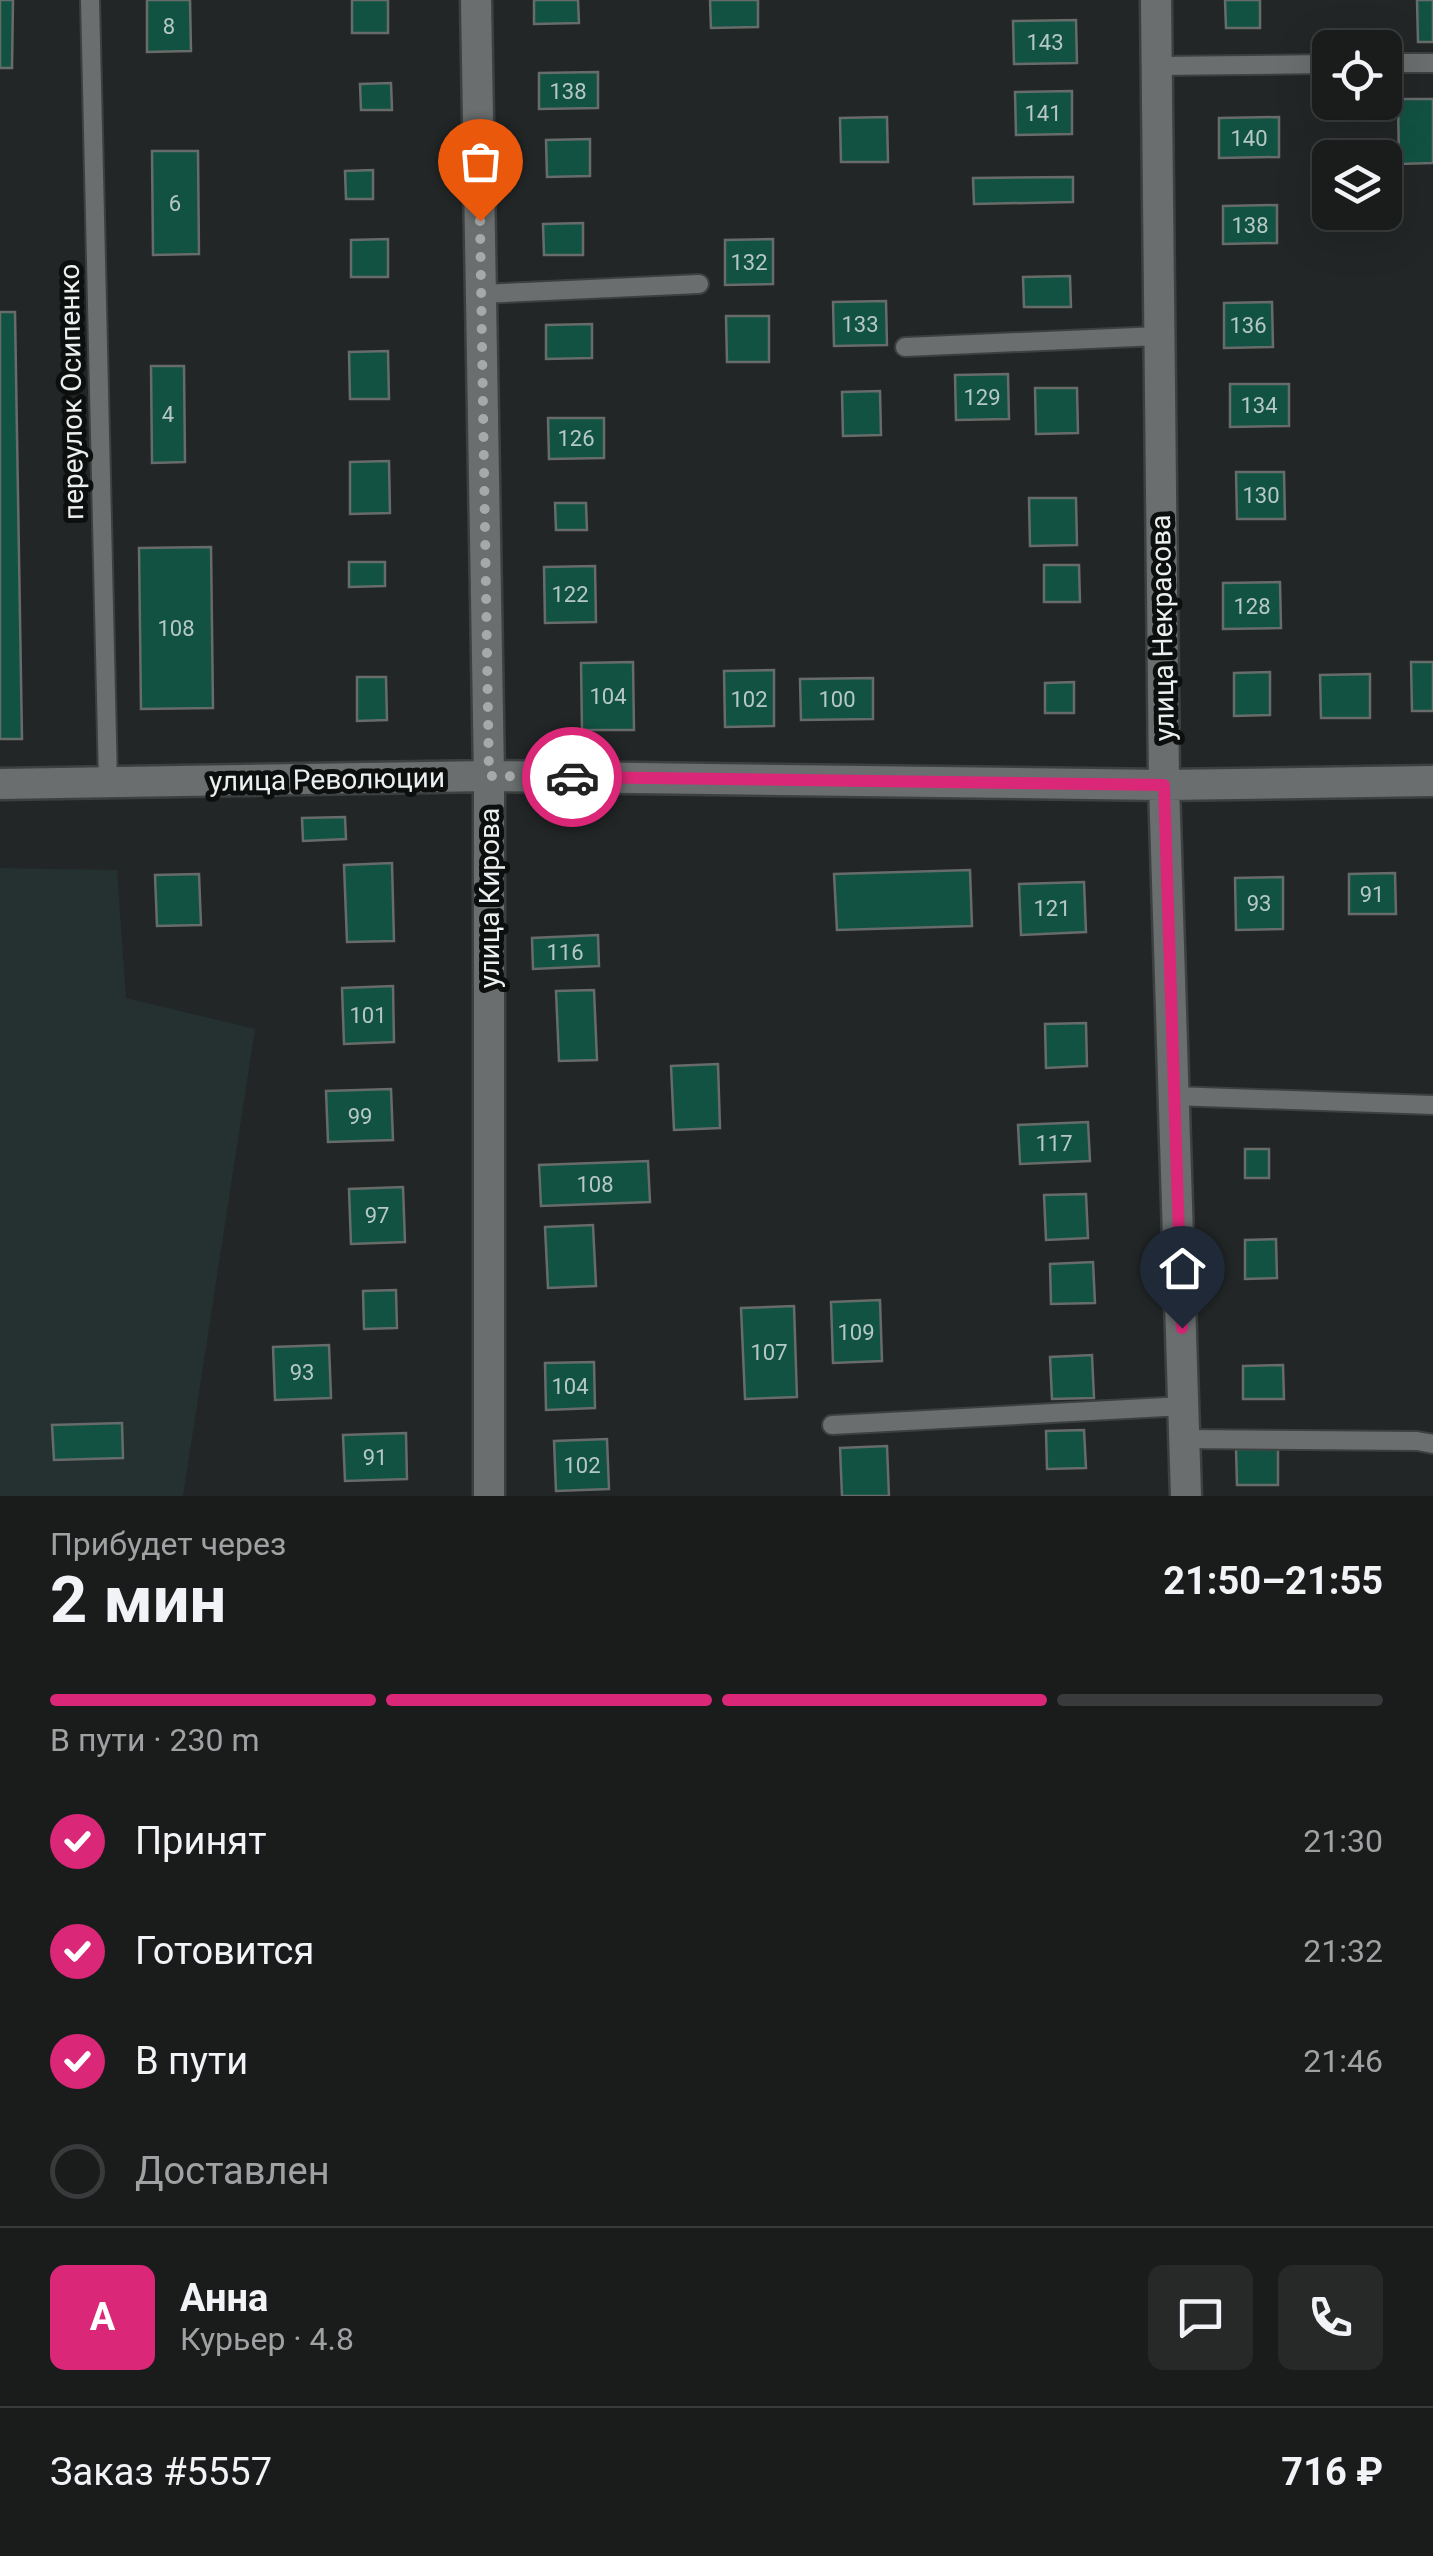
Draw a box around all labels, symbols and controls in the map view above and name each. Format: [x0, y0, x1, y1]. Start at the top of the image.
house number: 8 [163, 14, 175, 39]
house number: 143 [1026, 30, 1064, 55]
map controls [1312, 30, 1402, 230]
button: locate [1312, 30, 1402, 120]
house number: 138 [549, 79, 587, 104]
house number: 141 [1024, 101, 1062, 126]
pin [438, 119, 523, 222]
house number: 140 [1230, 126, 1268, 151]
icon: bag [453, 134, 508, 189]
button: layers [1312, 140, 1402, 230]
house number: 6 [169, 191, 181, 216]
house number: 138 [1231, 213, 1269, 238]
house number: 132 [730, 250, 768, 275]
street label: переулок Осипенко [53, 264, 90, 520]
house number: 133 [841, 312, 879, 337]
house number: 136 [1229, 313, 1267, 338]
house number: 129 [963, 385, 1001, 410]
house number: 134 [1240, 393, 1278, 418]
house number: 4 [162, 402, 174, 427]
house number: 126 [557, 426, 595, 451]
house number: 130 [1242, 483, 1280, 508]
street label: улица Некрасова [1144, 514, 1181, 742]
house number: 122 [551, 582, 589, 607]
house number: 128 [1233, 594, 1271, 619]
house number: 108 [157, 616, 195, 641]
house number: 104 [589, 684, 627, 709]
house number: 102 [730, 687, 768, 712]
house number: 100 [818, 687, 856, 712]
courier [522, 727, 622, 827]
icon: car [545, 750, 600, 805]
street label: улица Революции [209, 761, 445, 798]
street label: улица Кирова [473, 808, 506, 988]
house number: 91 [1360, 882, 1384, 907]
house number: 93 [1247, 891, 1271, 916]
house number: 121 [1033, 896, 1071, 921]
house number: 116 [546, 940, 584, 965]
house number: 101 [349, 1003, 387, 1028]
house number: 99 [348, 1104, 372, 1129]
house number: 117 [1035, 1131, 1073, 1156]
house number: 108 [576, 1172, 614, 1197]
house number: 97 [365, 1203, 389, 1228]
pin [1140, 1226, 1225, 1329]
icon: home [1155, 1241, 1210, 1296]
house number: 109 [837, 1320, 875, 1345]
house number: 107 [750, 1340, 788, 1365]
house number: 93 [290, 1360, 314, 1385]
house number: 104 [551, 1374, 589, 1399]
house number: 91 [363, 1445, 387, 1470]
house number: 102 [563, 1453, 601, 1478]
text: Прибудет через [50, 1525, 286, 1563]
text: 21:50–21:55 [1163, 1559, 1383, 1603]
text: 2 мин [50, 1562, 226, 1638]
text: В пути · 230 m [50, 1721, 260, 1759]
icon: check [50, 1814, 105, 1869]
text: Принят [135, 1819, 266, 1863]
text: 21:30 [1303, 1822, 1383, 1860]
icon: check [50, 1924, 105, 1979]
text: Готовится [135, 1929, 314, 1973]
text: 21:32 [1303, 1932, 1383, 1970]
icon: check [50, 2034, 105, 2089]
text: В пути [135, 2039, 248, 2083]
text: 21:46 [1303, 2042, 1383, 2080]
text: Доставлен [135, 2149, 330, 2193]
button: chat [1148, 2265, 1253, 2370]
button: phone [1278, 2265, 1383, 2370]
text: Анна [180, 2276, 268, 2320]
text: А [90, 2295, 115, 2339]
text: Курьер · 4.8 [180, 2320, 354, 2358]
text: Заказ #5557 [50, 2450, 272, 2494]
text: 716 ₽ [1281, 2450, 1383, 2494]

